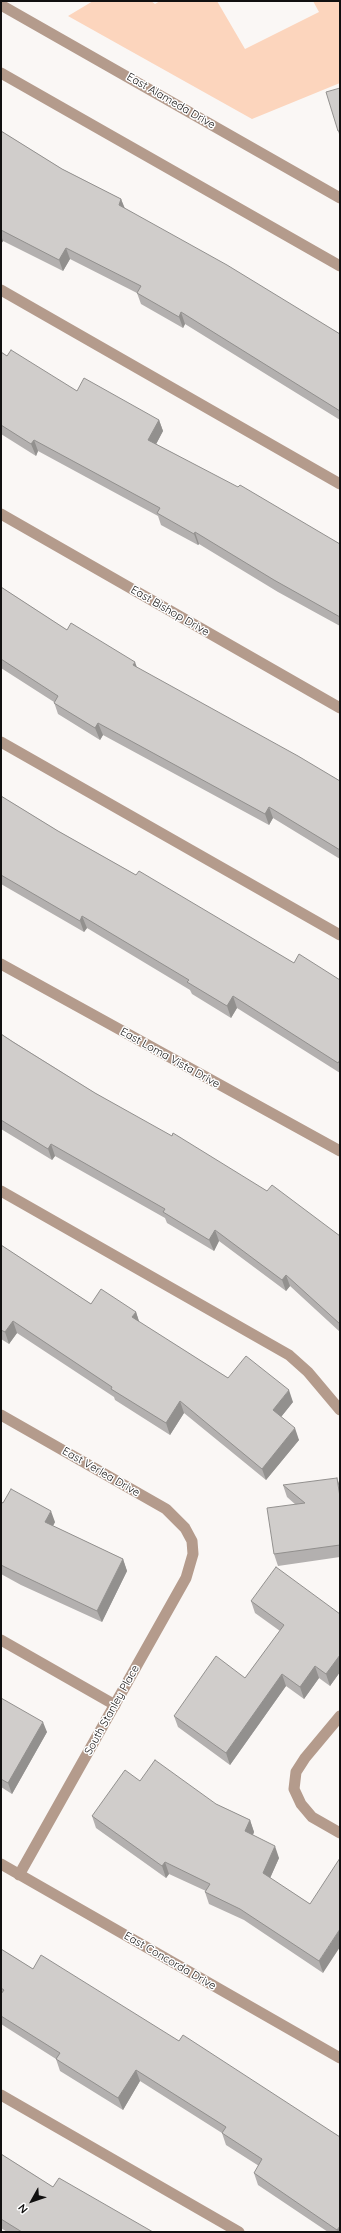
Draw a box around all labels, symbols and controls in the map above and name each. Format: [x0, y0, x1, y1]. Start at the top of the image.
street label: East Alameda Drive [124, 70, 218, 132]
street label: East Bishop Drive [128, 583, 212, 639]
street label: East Loma Vista Drive [118, 1025, 222, 1091]
street label: East Verlea Drive [60, 1444, 142, 1500]
street label: South Stanley Place [82, 1663, 142, 1757]
street label: East Concorda Drive [122, 1929, 218, 1993]
north arrow [12, 2181, 52, 2221]
text: N [15, 2201, 31, 2216]

